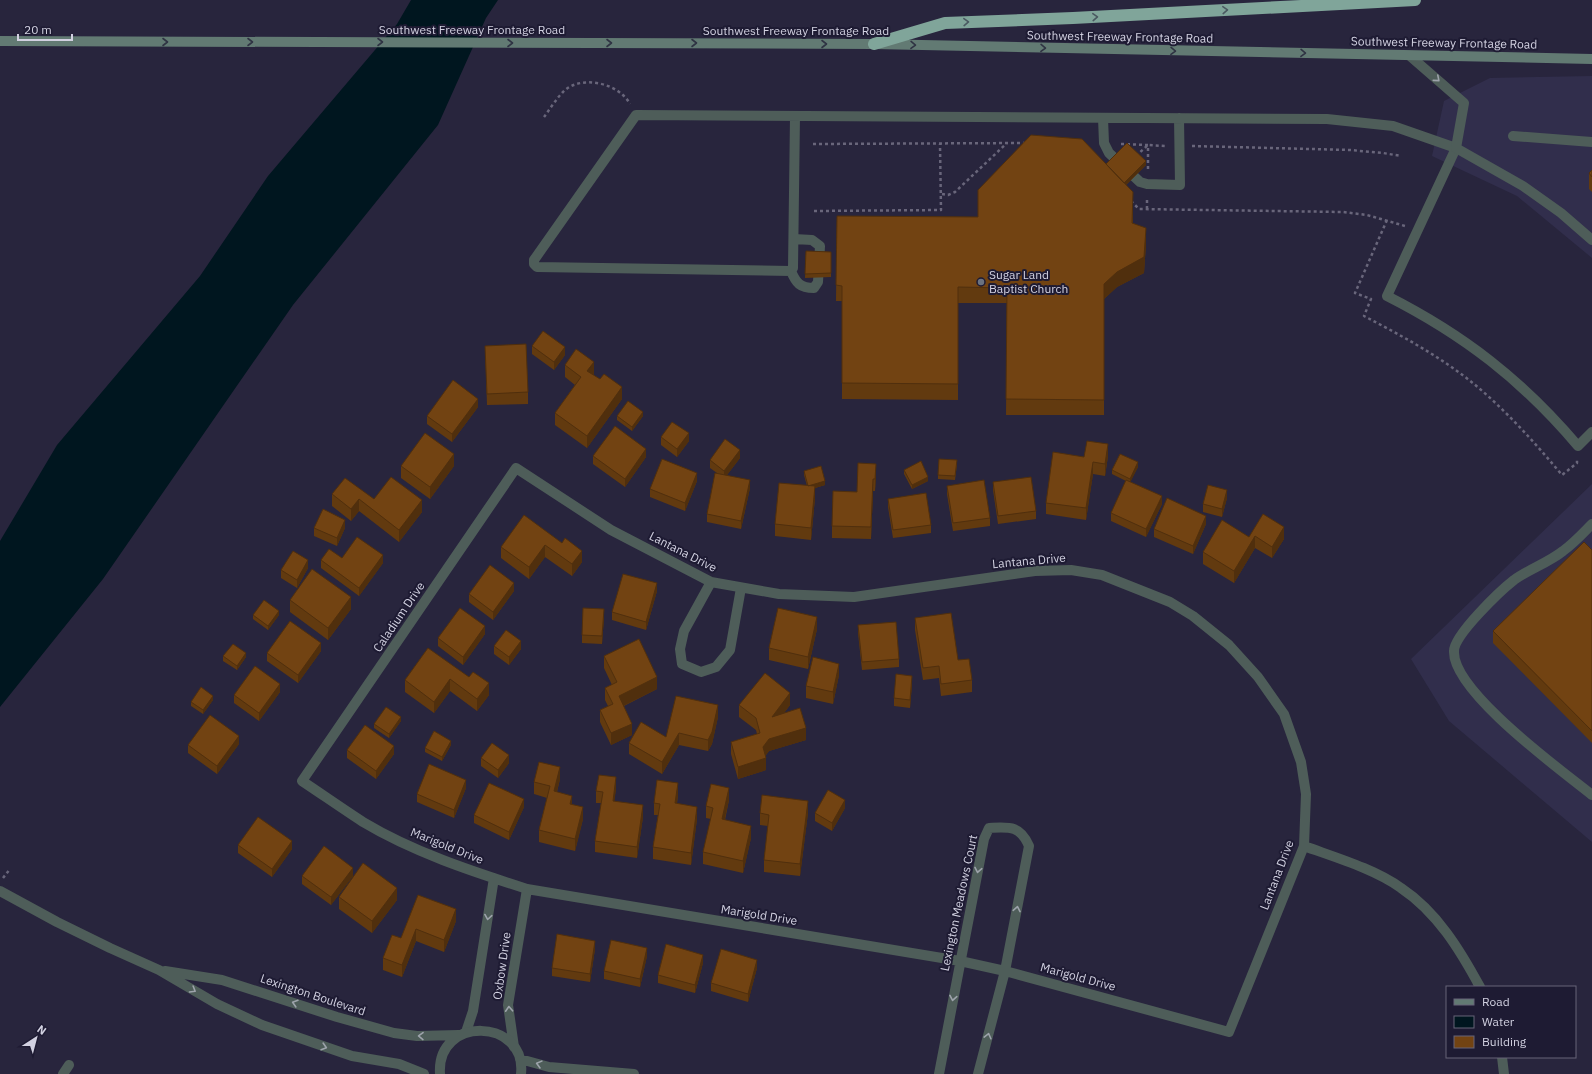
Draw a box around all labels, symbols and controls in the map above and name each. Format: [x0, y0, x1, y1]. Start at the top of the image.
one-way arrow [1222, 6, 1228, 14]
one-way arrow [1092, 12, 1098, 21]
scale bar [18, 16, 72, 42]
one-way arrow [963, 18, 969, 26]
text: 20 m [24, 22, 52, 37]
street label: Southwest Freeway Frontage Road [379, 22, 565, 37]
street label: Southwest Freeway Frontage Road [703, 23, 889, 38]
street label: Southwest Freeway Frontage Road [1027, 27, 1213, 46]
street label: Southwest Freeway Frontage Road [1351, 33, 1537, 52]
one-way arrow [162, 38, 168, 46]
one-way arrow [247, 38, 253, 46]
one-way arrow [377, 38, 383, 47]
one-way arrow [507, 39, 513, 47]
one-way arrow [606, 39, 612, 47]
one-way arrow [691, 39, 697, 47]
one-way arrow [821, 40, 827, 48]
one-way arrow [910, 41, 916, 49]
one-way arrow [1040, 44, 1046, 52]
one-way arrow [1170, 47, 1176, 55]
one-way arrow [1300, 49, 1306, 58]
one-way arrow [1432, 75, 1440, 82]
place label: Sugar Land Baptist Church [989, 267, 1068, 296]
marker: Sugar Land Baptist Church [976, 277, 986, 287]
street label: Lantana Drive [647, 528, 720, 575]
street label: Lantana Drive [992, 550, 1067, 571]
street label: Caladium Drive [370, 578, 428, 655]
street label: Marigold Drive [408, 824, 486, 867]
street label: Lexington Meadows Court [937, 833, 980, 972]
street label: Lantana Drive [1256, 837, 1297, 912]
one-way arrow [974, 867, 982, 873]
street label: Marigold Drive [720, 901, 799, 928]
one-way arrow [1012, 906, 1020, 913]
one-way arrow [484, 914, 492, 920]
street label: Oxbow Drive [489, 931, 514, 1001]
street label: Marigold Drive [1039, 959, 1118, 994]
street label: Lexington Boulevard [259, 970, 368, 1019]
one-way arrow [189, 985, 196, 992]
legend [1446, 986, 1576, 1058]
text: Road [1482, 994, 1510, 1009]
one-way arrow [950, 995, 958, 1001]
one-way arrow [292, 999, 299, 1008]
one-way arrow [505, 1006, 514, 1012]
text: Water [1482, 1014, 1515, 1029]
north arrow [16, 1018, 56, 1058]
text: N [35, 1022, 49, 1038]
one-way arrow [418, 1031, 424, 1040]
one-way arrow [983, 1033, 992, 1040]
text: Building [1482, 1034, 1527, 1049]
one-way arrow [321, 1042, 328, 1051]
one-way arrow [536, 1060, 543, 1069]

